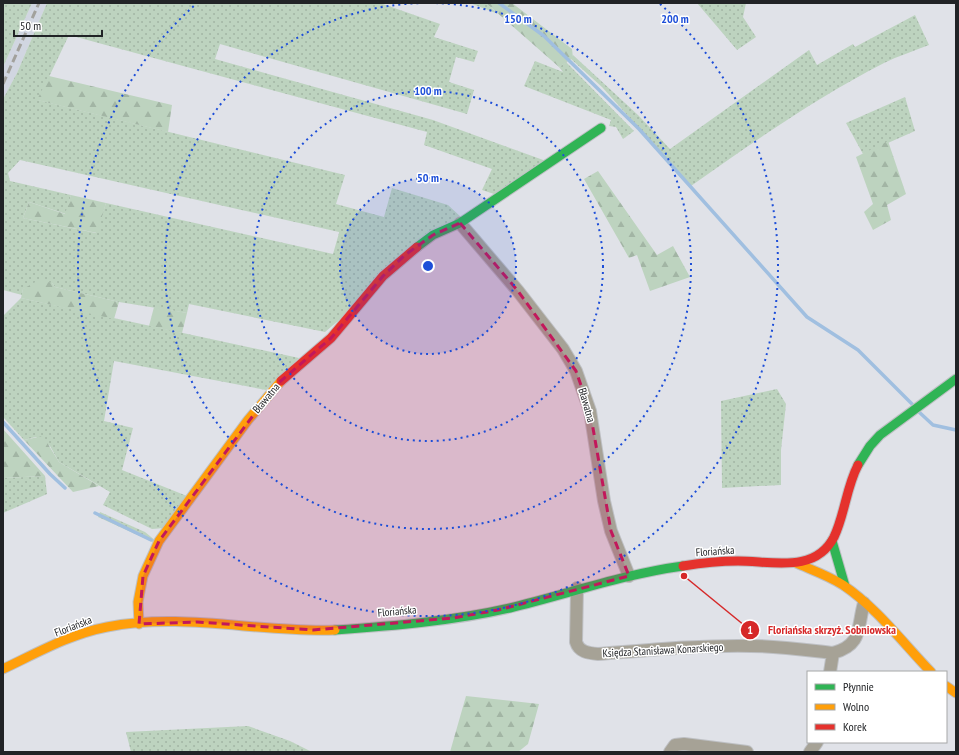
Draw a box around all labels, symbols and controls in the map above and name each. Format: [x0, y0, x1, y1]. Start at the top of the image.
text: 150 m [504, 11, 532, 26]
text: 200 m [661, 11, 689, 26]
scale bar [14, 12, 102, 38]
text: 50 m [20, 18, 41, 33]
text: 100 m [414, 83, 442, 98]
text: 50 m [417, 170, 439, 185]
centre of rings [421, 259, 435, 273]
street label: Bławatna [249, 380, 283, 416]
street label: Bławatna [575, 386, 599, 424]
street label: Floriańska [695, 543, 735, 559]
street label: Floriańska [377, 602, 417, 620]
street label: Floriańska [52, 612, 94, 640]
callout: Floriańska skrzyż. Sobniowska [740, 618, 904, 642]
text: 1 [747, 622, 753, 637]
text: Floriańska skrzyż. Sobniowska [768, 622, 896, 637]
street label: Księdza Stanisława Konarskiego [602, 640, 724, 660]
legend [807, 671, 947, 743]
text: Płynnie [843, 679, 874, 694]
text: Wolno [843, 699, 869, 714]
text: Korek [843, 719, 867, 734]

